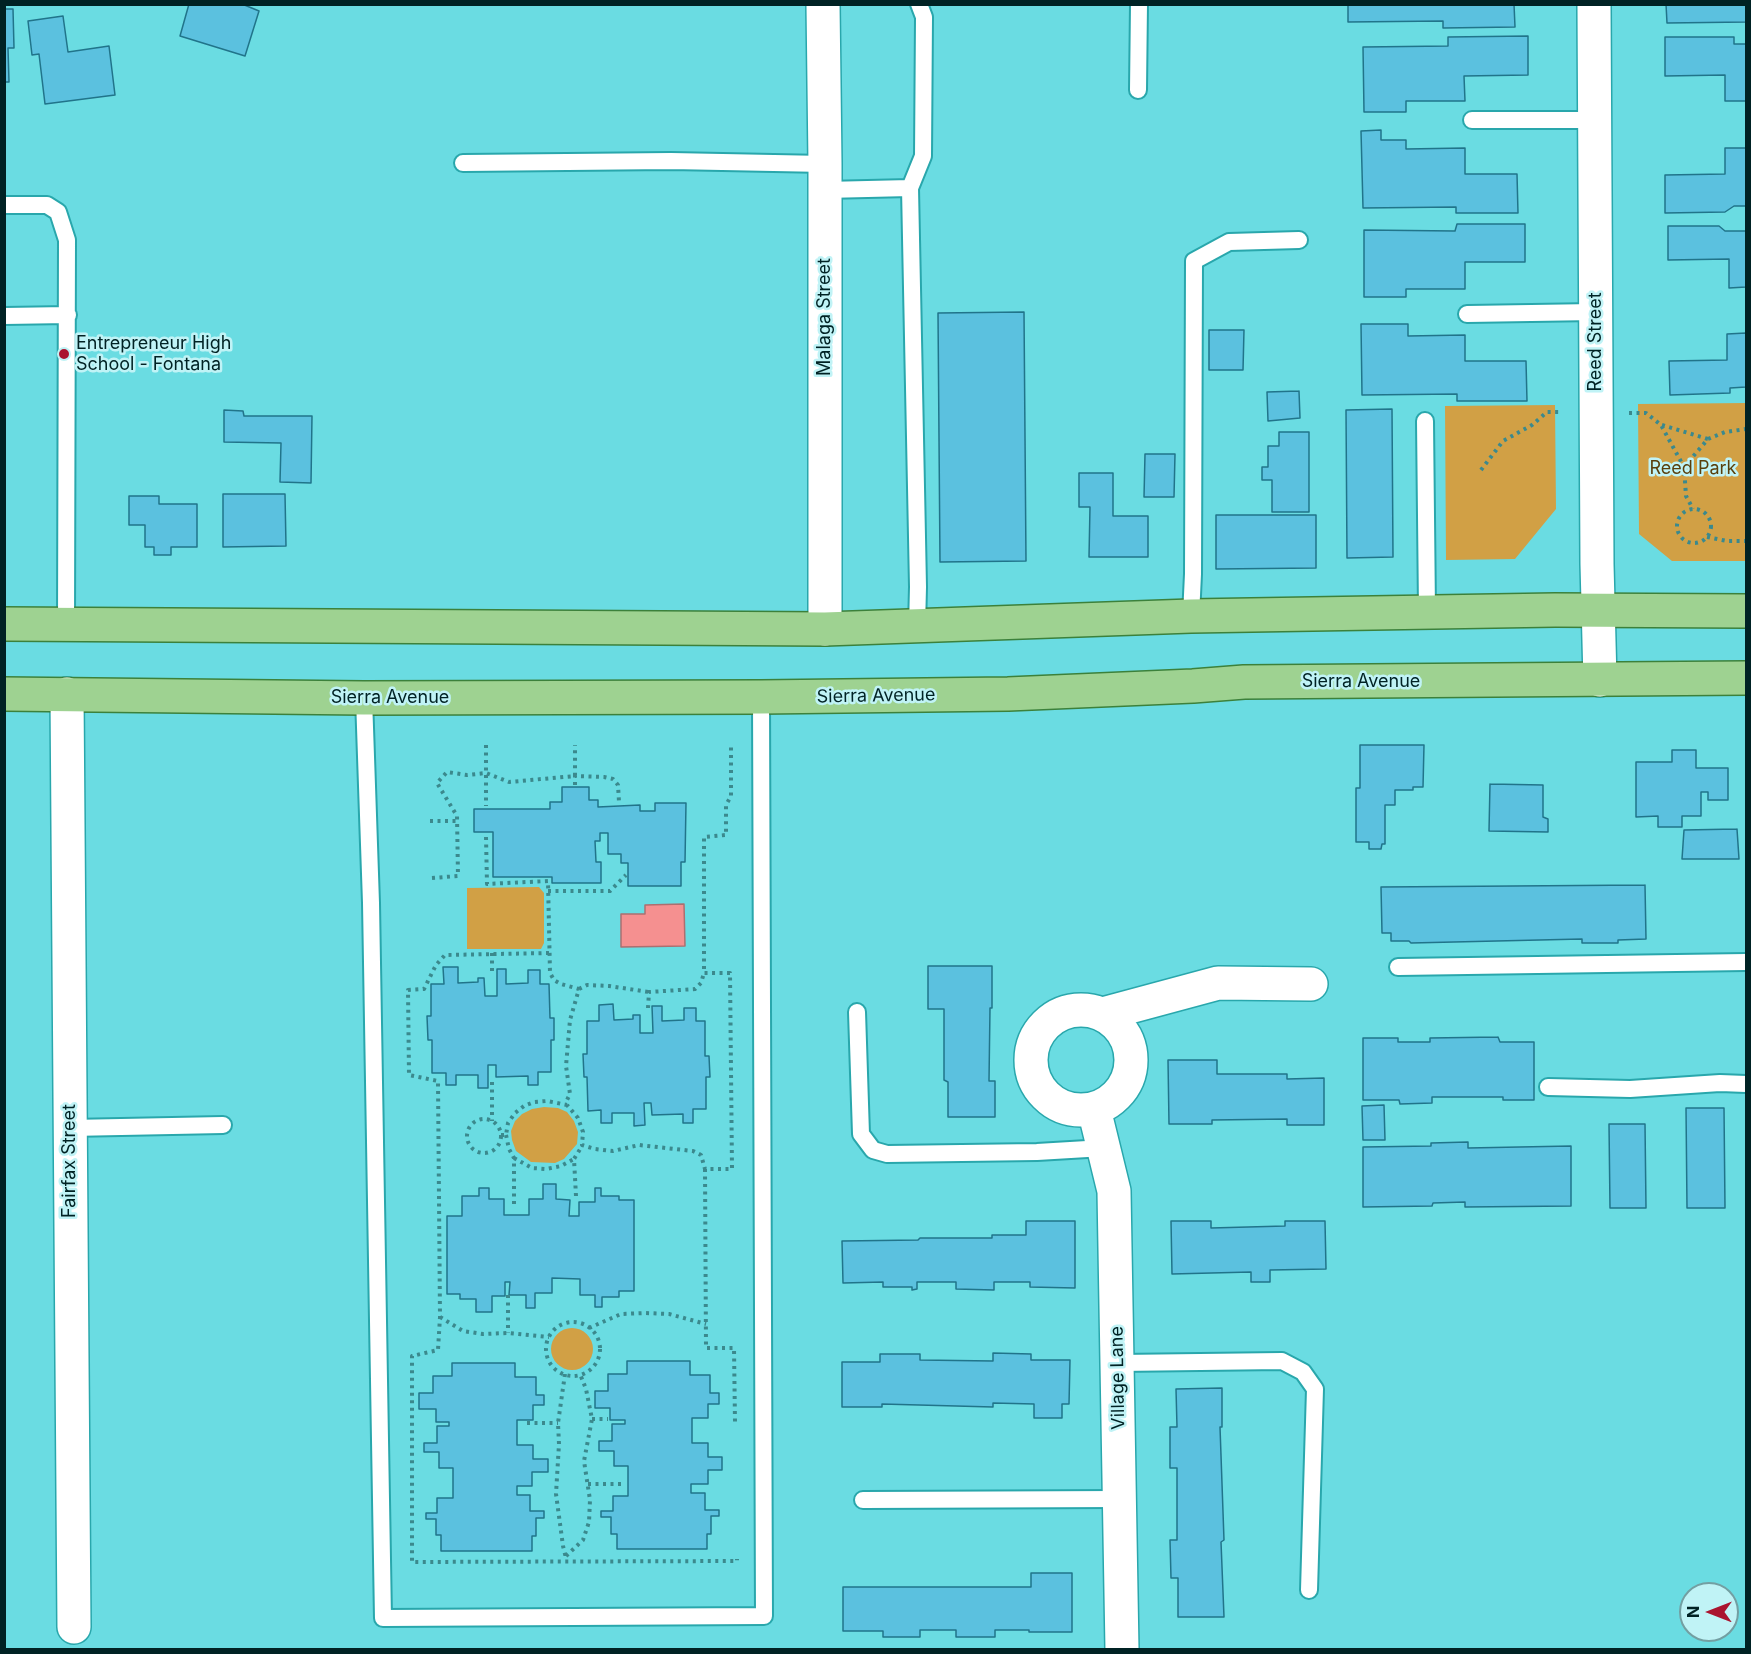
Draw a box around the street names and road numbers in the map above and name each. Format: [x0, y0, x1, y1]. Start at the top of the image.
street label: Malaga Street [814, 258, 836, 376]
street label: Reed Street [1585, 292, 1607, 392]
street label: Sierra Avenue [1302, 671, 1420, 693]
street label: Sierra Avenue [817, 684, 935, 708]
street label: Sierra Avenue [331, 687, 449, 709]
street label: Fairfax Street [59, 1104, 81, 1218]
street label: Village Lane [1106, 1326, 1130, 1430]

